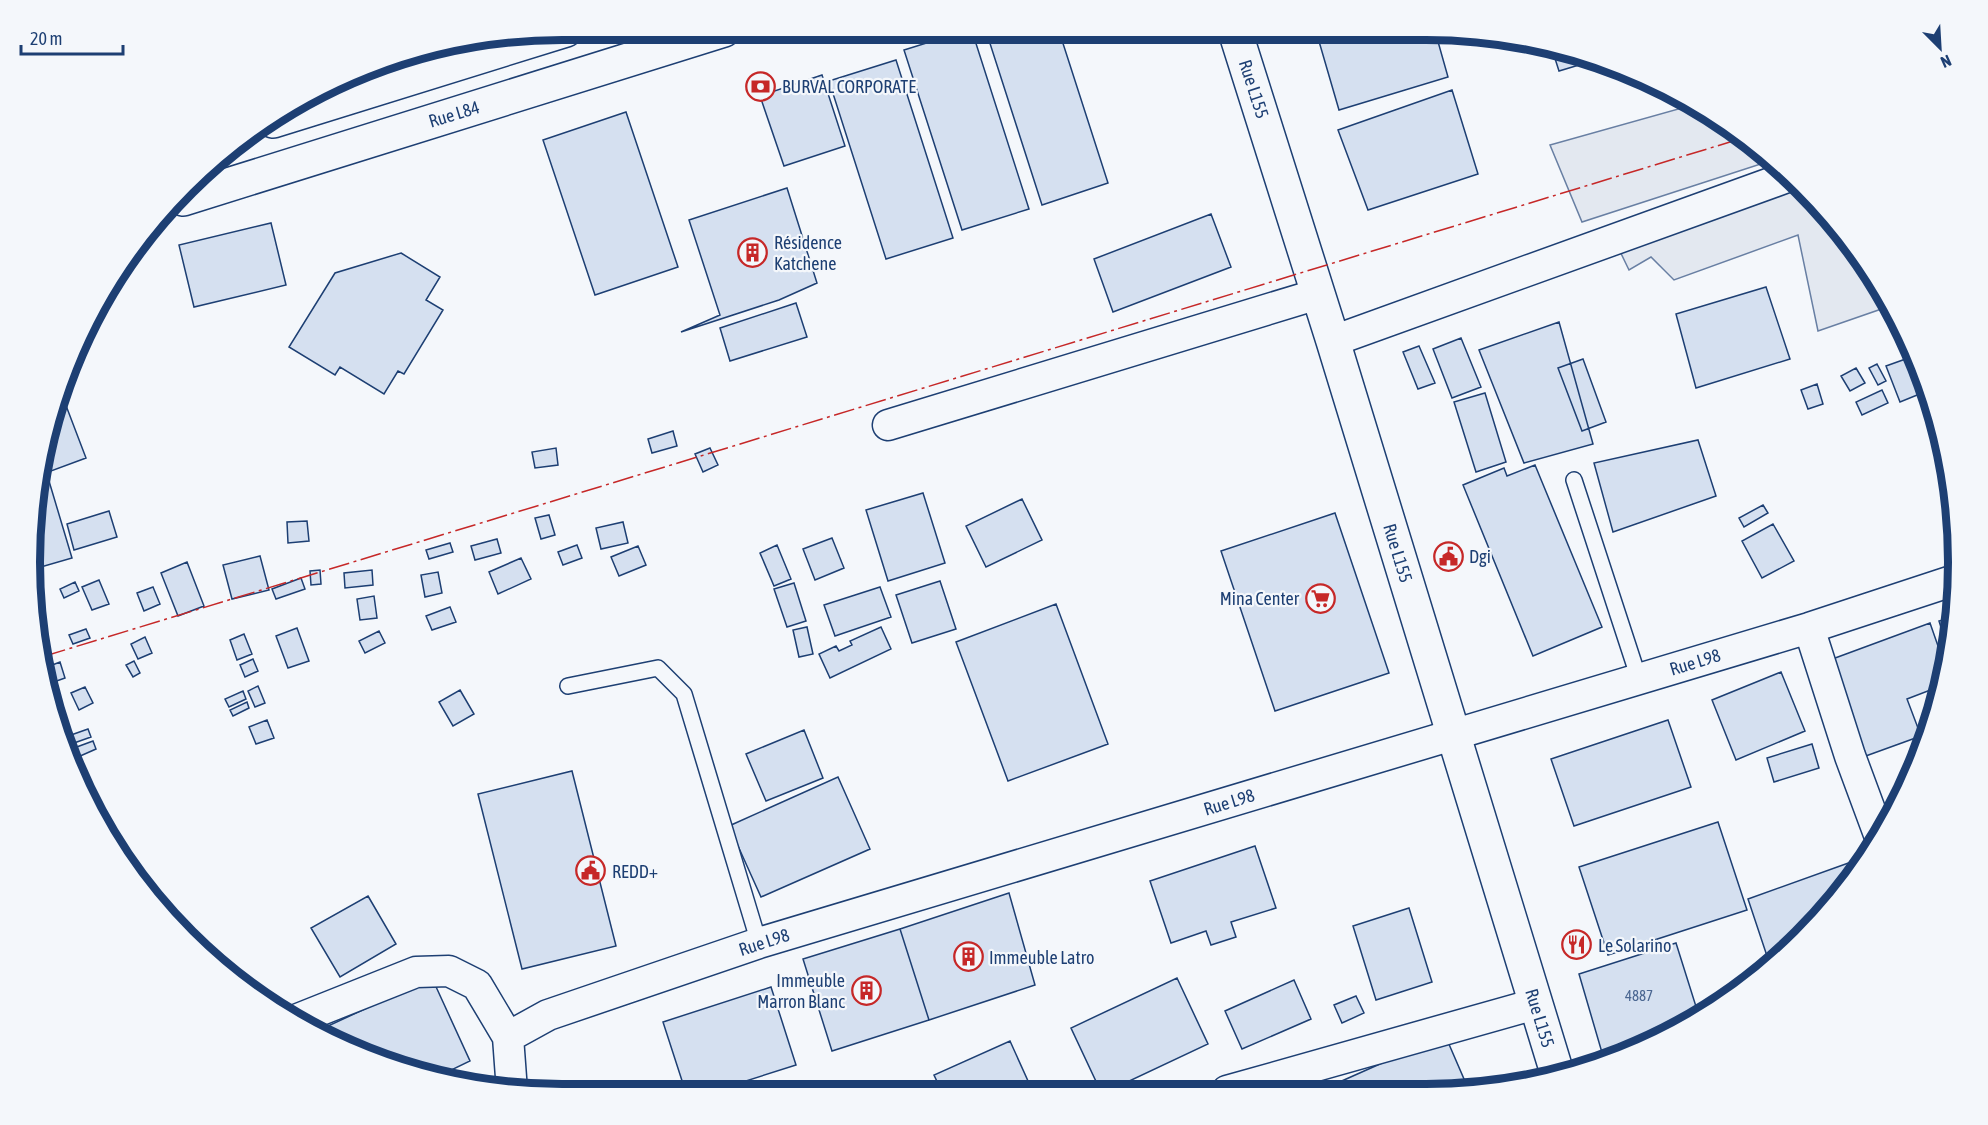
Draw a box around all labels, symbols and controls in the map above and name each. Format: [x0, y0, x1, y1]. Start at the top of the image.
scale bar [21, 18, 123, 56]
north arrow [1910, 18, 1970, 78]
text: 20 m [30, 28, 62, 49]
text: N [1938, 52, 1954, 72]
street label: Rue L155 [1235, 57, 1273, 121]
bank icon: BURVAL CORPORATE [745, 70, 777, 102]
place label: BURVAL CORPORATE [782, 76, 916, 97]
street label: Rue L84 [426, 96, 482, 132]
place label: Résidence Katchene [774, 232, 842, 274]
building icon: Résidence Katchene [737, 236, 769, 268]
street label: Rue L155 [1379, 521, 1417, 585]
public building icon: Dgi [1432, 540, 1464, 572]
place label: Dgi [1469, 546, 1491, 567]
supermarket icon: Mina Center [1304, 582, 1336, 614]
place label: Mina Center [1220, 588, 1300, 609]
street label: Rue L98 [1667, 644, 1723, 680]
street label: Rue L98 [1201, 784, 1257, 820]
public building icon: REDD+ [575, 855, 607, 887]
place label: REDD+ [612, 861, 658, 882]
street label: Rue L98 [736, 924, 792, 960]
restaurant icon: Le Solarino [1561, 929, 1593, 961]
place label: Le Solarino [1598, 935, 1671, 956]
building icon: Immeuble Latro [952, 941, 984, 973]
place label: Immeuble Latro [989, 947, 1094, 968]
place label: Immeuble Marron Blanc [757, 970, 845, 1012]
building icon: Immeuble Marron Blanc [850, 974, 882, 1006]
street label: Rue L155 [1521, 986, 1559, 1050]
house number: 4887 [1625, 987, 1653, 1004]

